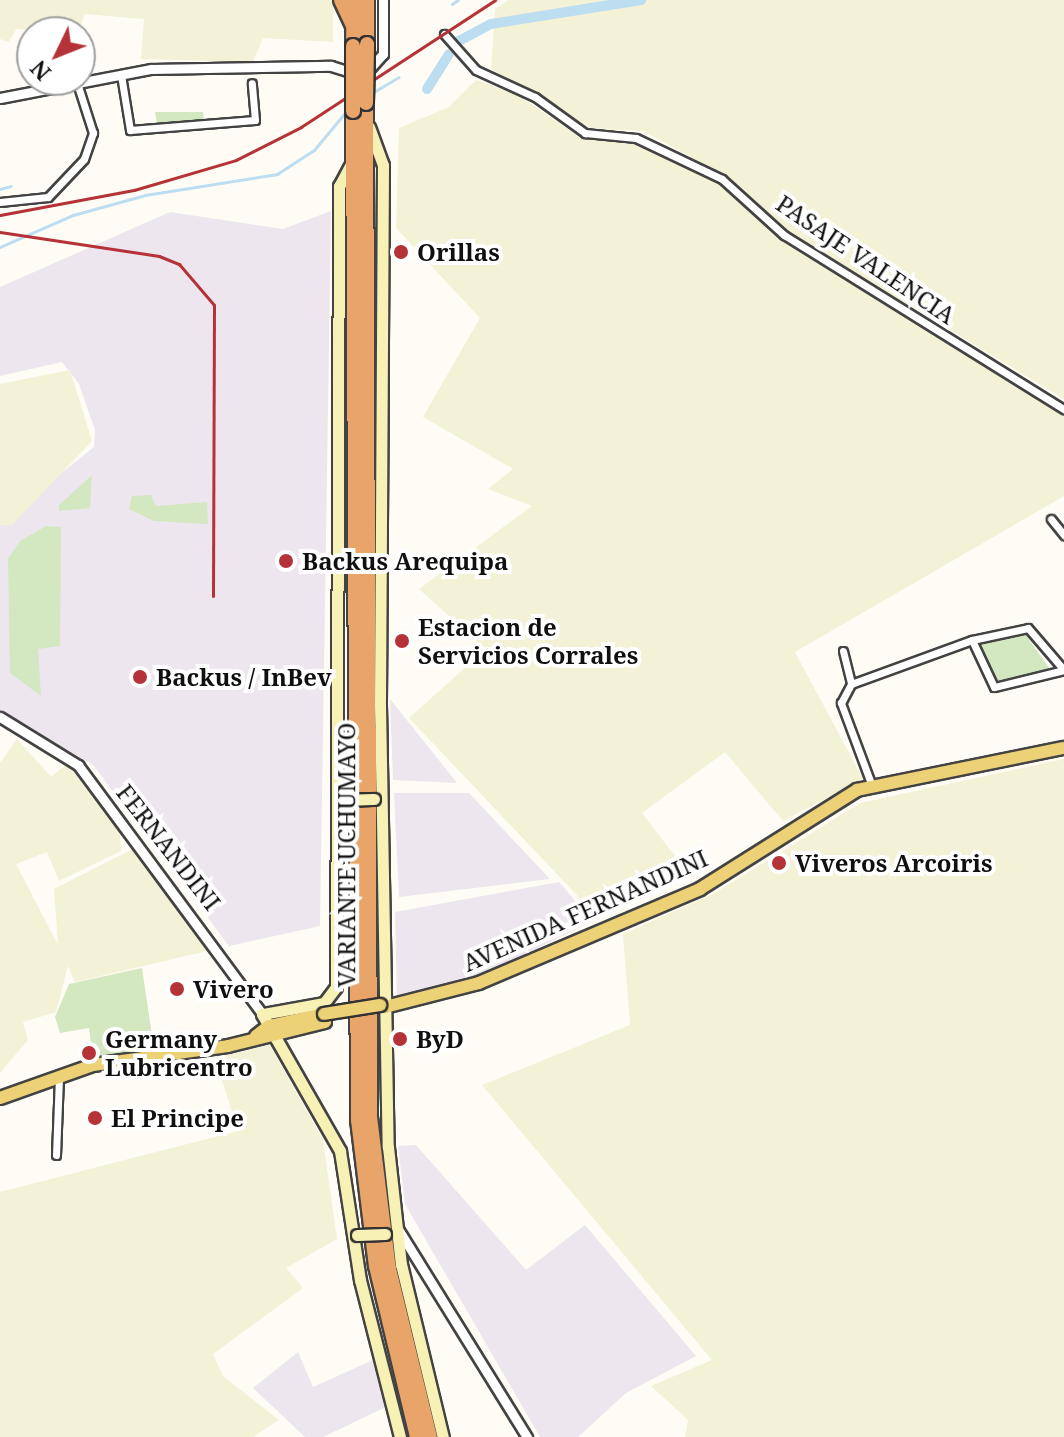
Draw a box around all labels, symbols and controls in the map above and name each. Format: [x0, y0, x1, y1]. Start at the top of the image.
north arrow [16, 16, 96, 96]
text: N [23, 54, 57, 88]
street label: PASAJE VALENCIA [771, 189, 961, 329]
place label: Orillas [417, 238, 500, 266]
marker: Orillas [392, 243, 410, 261]
place label: Backus Arequipa [302, 547, 508, 575]
marker: Backus Arequipa [277, 552, 295, 570]
place label: Estacion de Servicios Corrales [418, 613, 638, 669]
marker: Estacion de Servicios Corrales [393, 632, 411, 650]
place label: Backus / InBev [156, 663, 331, 691]
marker: Backus / InBev [131, 668, 149, 686]
street label: VARIANTE UCHUMAYO [332, 723, 360, 987]
street label: FERNANDINI [111, 778, 227, 916]
street label: AVENIDA FERNANDINI [458, 843, 712, 977]
place label: Viveros Arcoiris [795, 849, 993, 877]
marker: Viveros Arcoiris [770, 854, 788, 872]
place label: Vivero [193, 975, 274, 1003]
marker: Vivero [168, 980, 186, 998]
place label: Germany Lubricentro [105, 1025, 253, 1081]
place label: ByD [416, 1025, 464, 1053]
marker: ByD [391, 1030, 409, 1048]
marker: Germany Lubricentro [80, 1044, 98, 1062]
place label: El Principe [111, 1104, 244, 1132]
marker: El Principe [86, 1109, 104, 1127]

